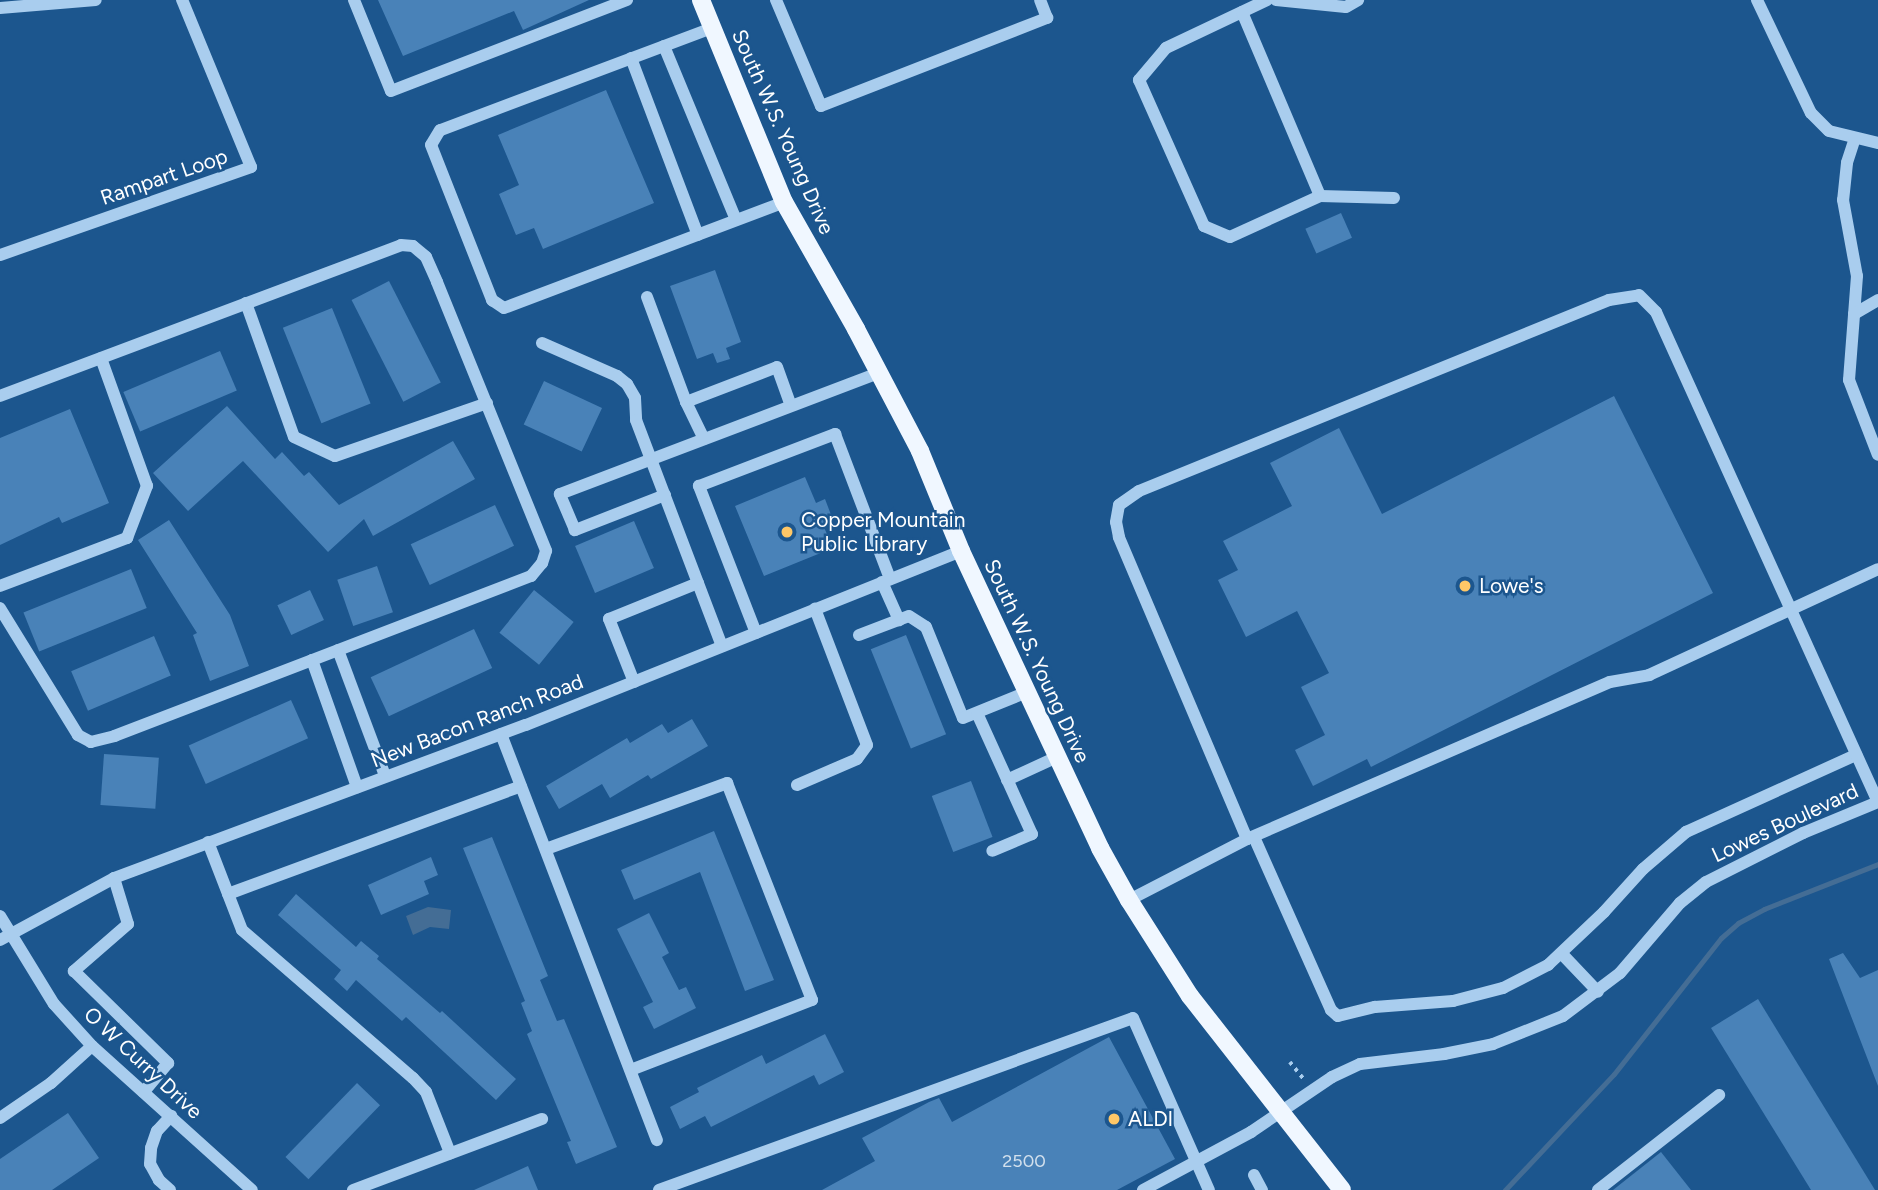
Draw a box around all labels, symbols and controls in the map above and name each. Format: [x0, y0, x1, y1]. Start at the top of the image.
street label: South W.S. Young Drive [726, 26, 840, 238]
street label: Rampart Loop [97, 143, 231, 211]
place label: Copper Mountain Public Library [801, 507, 965, 557]
marker: Copper Mountain Public Library [779, 524, 795, 540]
street label: South W.S. Young Drive [979, 555, 1095, 767]
place label: Lowe's [1479, 573, 1543, 599]
marker: Lowe's [1457, 578, 1473, 594]
street label: New Bacon Ranch Road [367, 669, 587, 773]
street label: Lowes Boulevard [1708, 778, 1862, 868]
street label: O W Curry Drive [79, 1002, 207, 1124]
place label: ALDI [1128, 1106, 1173, 1132]
marker: ALDI [1106, 1111, 1122, 1127]
house number: 2500 [1002, 1150, 1046, 1172]

